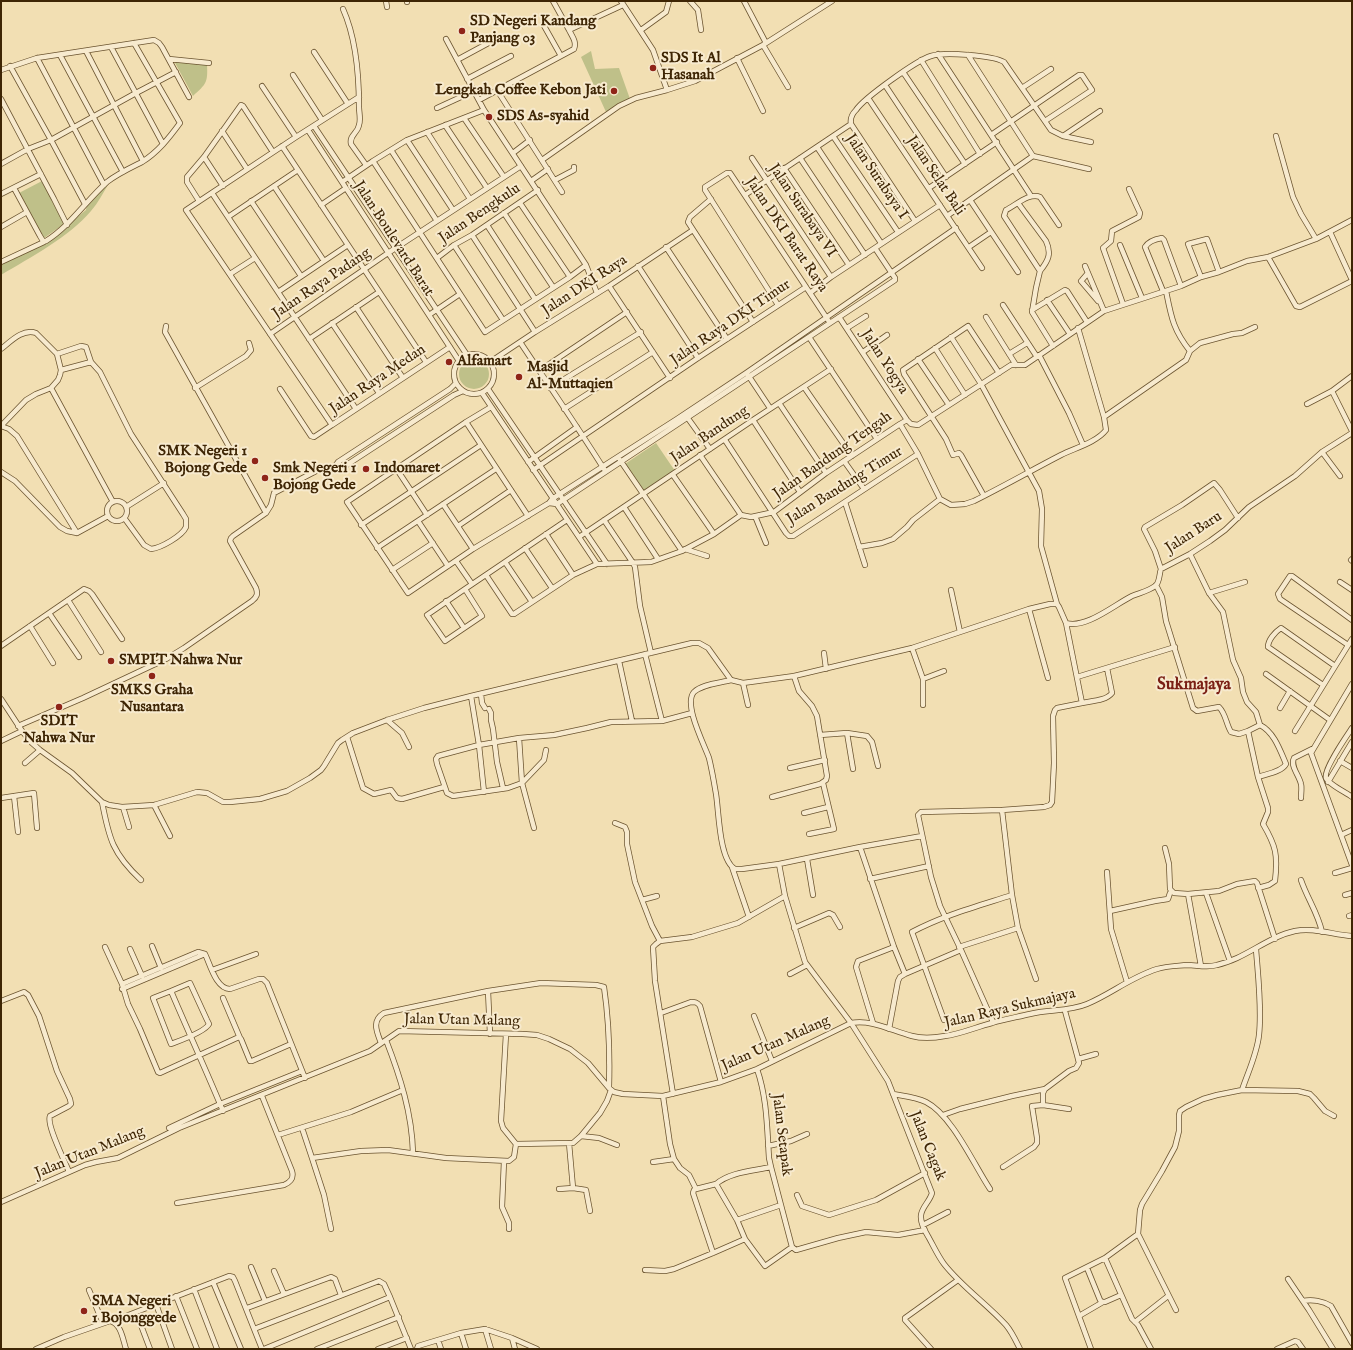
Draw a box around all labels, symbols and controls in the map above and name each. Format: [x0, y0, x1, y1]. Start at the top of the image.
place label: SD Negeri Kandang Panjang 03 [470, 13, 596, 48]
marker: SD Negeri Kandang Panjang 03 [457, 26, 467, 36]
place label: SDS It Al Hasanah [661, 50, 721, 85]
marker: SDS It Al Hasanah [648, 63, 658, 73]
place label: Lengkah Coffee Kebon Jati [435, 82, 606, 100]
marker: Lengkah Coffee Kebon Jati [609, 86, 619, 96]
place label: SDS As-syahid [497, 108, 589, 126]
marker: SDS As-syahid [484, 112, 494, 122]
street label: Jalan Surabaya I [841, 131, 911, 223]
street label: Jalan Selat Bali [902, 133, 968, 219]
street label: Jalan Surabaya VI [764, 161, 840, 261]
street label: Jalan DKI Barat Raya [741, 174, 831, 296]
street label: Jalan Boulevard Barat [349, 178, 437, 300]
street label: Jalan Bengkulu [436, 180, 524, 248]
street label: Jalan Raya Padang [270, 245, 374, 323]
street label: Jalan DKI Raya [539, 252, 631, 320]
street label: Jalan Raya DKI Timur [668, 276, 794, 370]
street label: Jalan Yogya [856, 326, 912, 398]
street label: Jalan Raya Medan [327, 341, 429, 419]
place label: Alfamart [457, 353, 512, 371]
marker: Alfamart [444, 357, 454, 367]
place label: Masjid Al-Muttaqien [527, 359, 613, 394]
marker: Masjid Al-Muttaqien [514, 372, 524, 382]
street label: Jalan Bandung [668, 402, 752, 468]
street label: Jalan Bandung Tengah [770, 408, 896, 504]
place label: SMK Negeri 1 Bojong Gede [158, 443, 247, 478]
street label: Jalan Bandung Timur [784, 443, 906, 529]
marker: SMK Negeri 1 Bojong Gede [250, 456, 260, 466]
place label: Smk Negeri 1 Bojong Gede [273, 460, 356, 495]
place label: Indomaret [374, 460, 440, 478]
marker: Indomaret [361, 464, 371, 474]
marker: Smk Negeri 1 Bojong Gede [260, 473, 270, 483]
street label: Jalan Baru [1162, 508, 1226, 558]
place label: SMPIT Nahwa Nur [119, 652, 242, 670]
marker: SMPIT Nahwa Nur [106, 656, 116, 666]
marker: SMKS Graha Nusantara [147, 671, 157, 681]
district label: Sukmajaya [1157, 676, 1231, 696]
place label: SMKS Graha Nusantara [111, 682, 193, 717]
marker: SDIT Nahwa Nur [54, 702, 64, 712]
place label: SDIT Nahwa Nur [23, 713, 95, 748]
street label: Jalan Raya Sukmajaya [943, 985, 1077, 1033]
street label: Jalan Utan Malang [404, 1011, 520, 1031]
street label: Jalan Utan Malang [719, 1012, 833, 1076]
street label: Jalan Setapak [767, 1093, 795, 1177]
street label: Jalan Cagak [905, 1108, 949, 1184]
street label: Jalan Utan Malang [33, 1123, 147, 1183]
place label: SMA Negeri 1 Bojonggede [92, 1293, 176, 1328]
marker: SMA Negeri 1 Bojonggede [79, 1306, 89, 1316]

